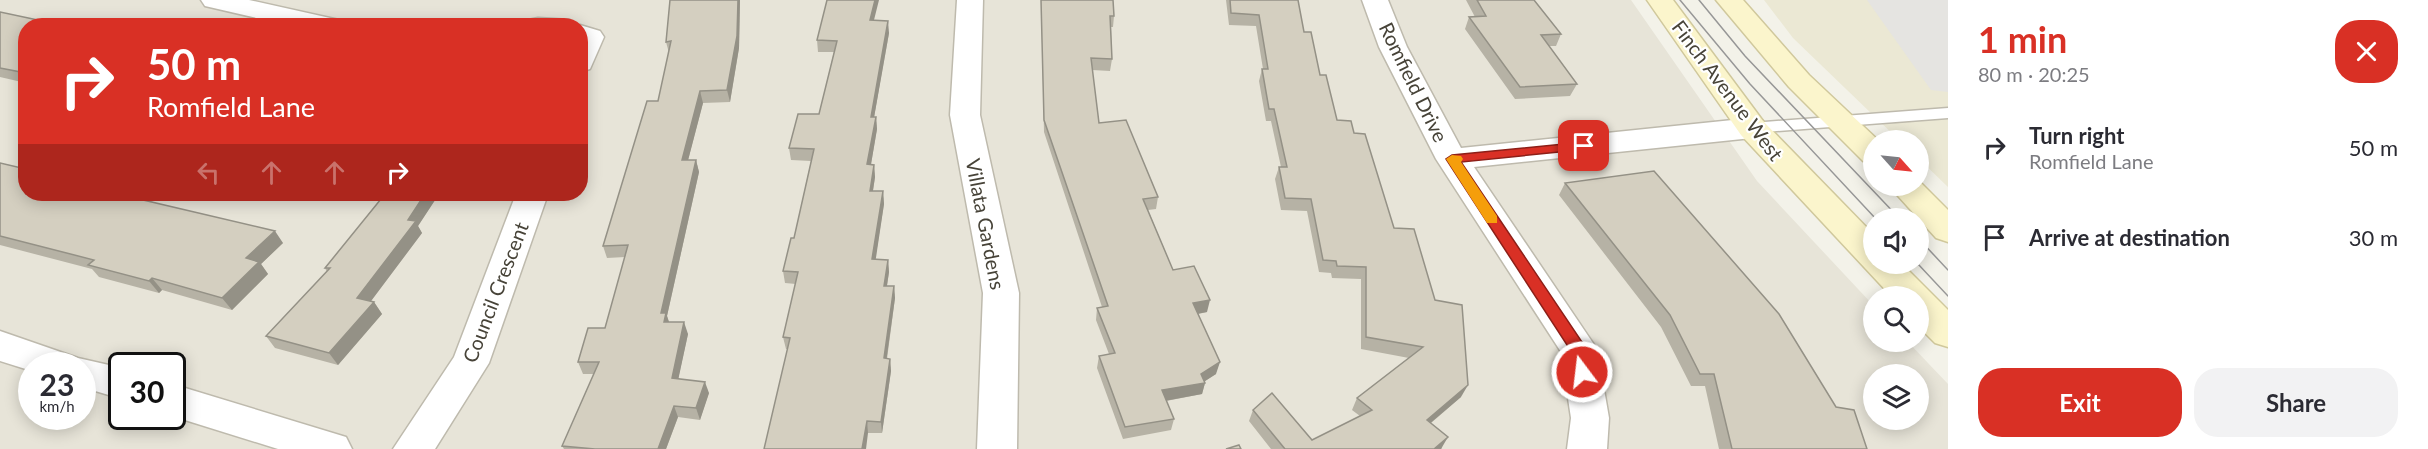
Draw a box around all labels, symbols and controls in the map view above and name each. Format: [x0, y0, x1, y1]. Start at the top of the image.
street label: Finch Avenue West [1667, 15, 1789, 165]
text: 1 min [1978, 17, 2067, 61]
street label: Romfield Drive [1375, 18, 1453, 146]
button: close [2335, 20, 2398, 83]
text: 50 m [147, 39, 241, 89]
icon: right [48, 42, 126, 120]
text: 80 m · 20:25 [1978, 62, 2090, 86]
text: Romfield Lane [147, 90, 315, 123]
pin [1558, 120, 1609, 171]
text: Turn right [2029, 122, 2124, 149]
icon: arrive [1567, 129, 1600, 162]
north arrow [1863, 130, 1929, 196]
map controls [1863, 130, 1929, 430]
icon: right [1978, 131, 2011, 164]
text: 50 m [2349, 134, 2398, 161]
text: Romfield Lane [2029, 149, 2154, 173]
icon: left [192, 156, 225, 189]
icon: ahead [255, 156, 288, 189]
icon: ahead [318, 156, 351, 189]
icon: right [381, 156, 414, 189]
street label: Villata Gardens [962, 157, 1010, 291]
button: sound [1863, 208, 1929, 274]
street label: Council Crescent [457, 218, 533, 366]
icon: arrive [1978, 221, 2011, 254]
text: Arrive at destination [2029, 224, 2230, 251]
text: 30 m [2349, 224, 2398, 251]
button: search [1863, 286, 1929, 352]
position arrow [1550, 340, 1614, 404]
speed limit sign: 30 [108, 352, 186, 430]
button: layers [1863, 364, 1929, 430]
text: 23 [40, 366, 74, 402]
button: Exit [1978, 368, 2182, 437]
button: Share [2194, 368, 2398, 437]
text: km/h [39, 397, 75, 415]

